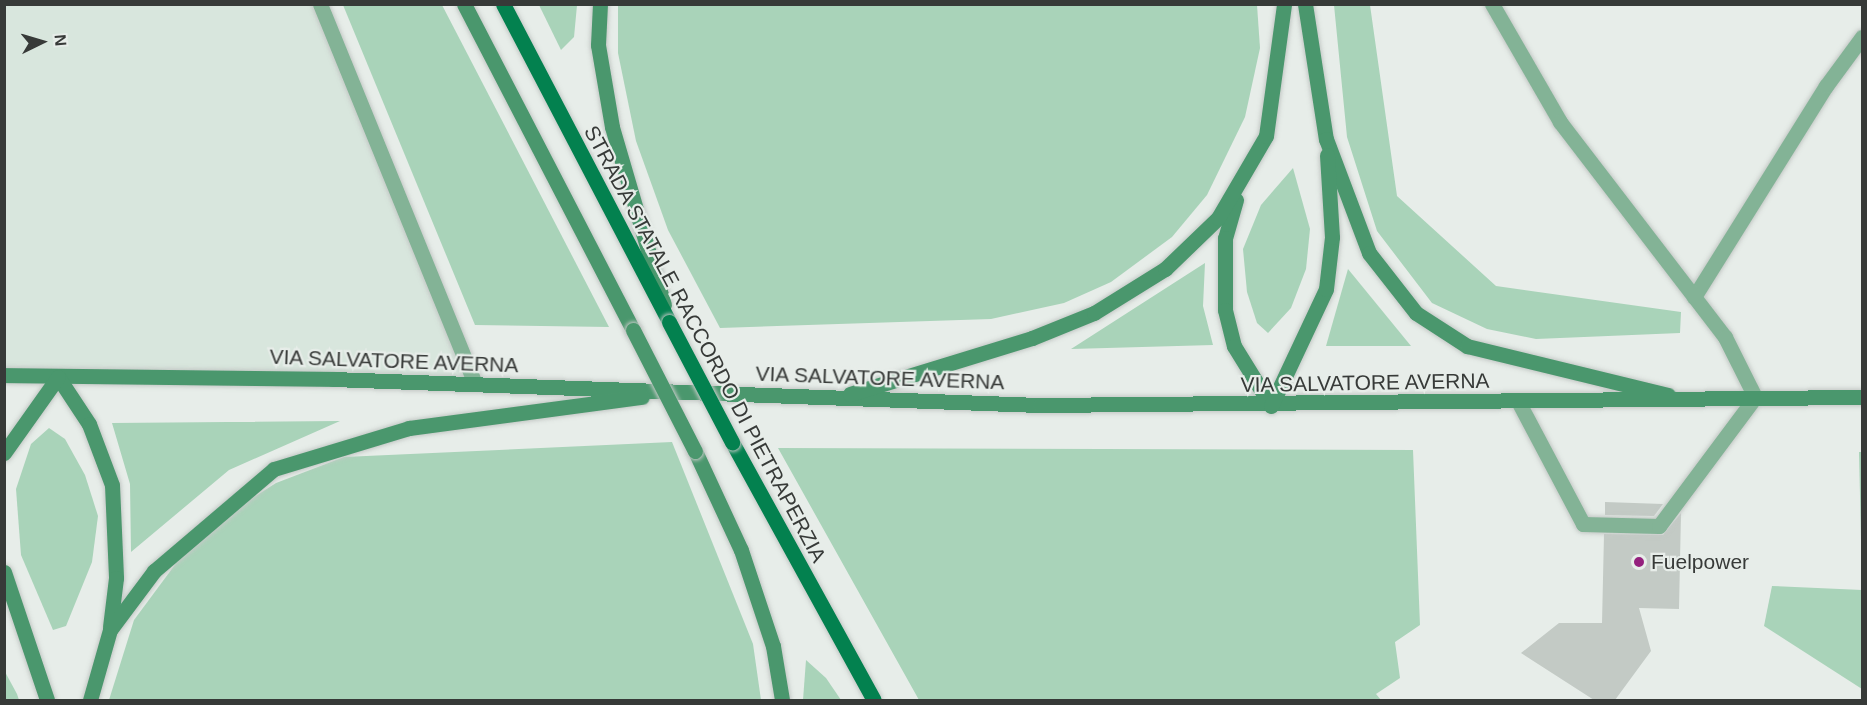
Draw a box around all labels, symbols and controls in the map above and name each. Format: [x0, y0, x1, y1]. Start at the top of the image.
north arrow [12, 12, 72, 72]
text: N [51, 34, 69, 47]
street label: STRADA STATALE RACCORDO DI PIETRAPERZIA [578, 121, 832, 567]
street label: VIA SALVATORE AVERNA [268, 344, 520, 378]
street label: VIA SALVATORE AVERNA [754, 361, 1006, 395]
street label: VIA SALVATORE AVERNA [1239, 368, 1491, 398]
place label: Fuelpower [1651, 549, 1749, 575]
marker: Fuelpower [1632, 555, 1646, 569]

